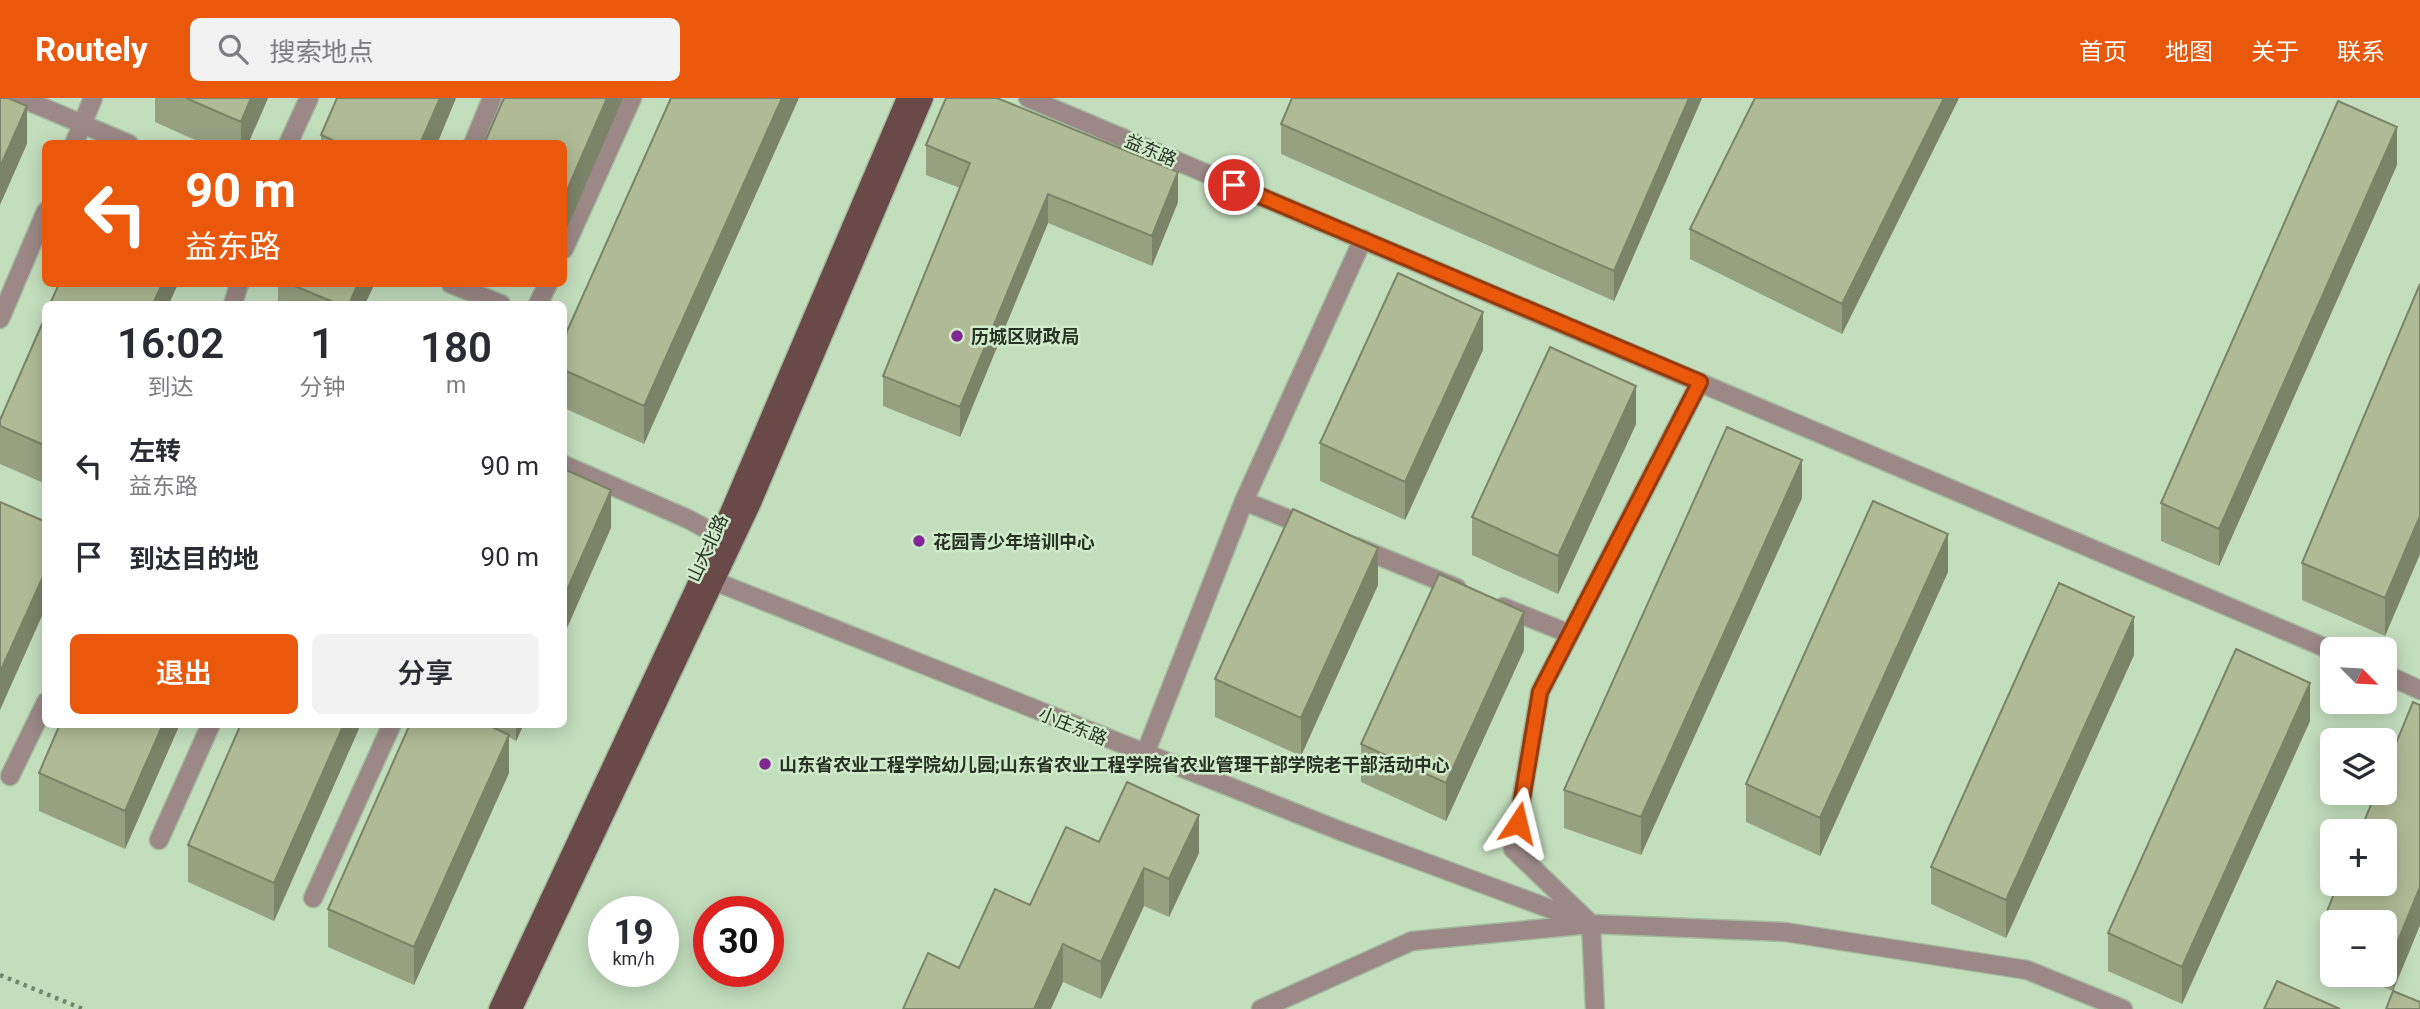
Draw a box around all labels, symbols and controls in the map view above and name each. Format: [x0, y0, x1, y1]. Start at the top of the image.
search box [190, 18, 680, 81]
text: Routely [35, 30, 148, 69]
icon: search [214, 30, 252, 68]
text: 搜索地点 [270, 37, 374, 67]
text: 首页 [2079, 38, 2127, 66]
text: 地图 [2165, 38, 2213, 66]
text: 关于 [2251, 38, 2299, 66]
text: 联系 [2337, 38, 2385, 66]
street label: 益东路 [1122, 130, 1180, 170]
pin [1204, 155, 1264, 215]
text: 90 m [185, 162, 296, 219]
icon: arrive [1215, 166, 1253, 204]
icon: left [70, 168, 161, 259]
text: 益东路 [185, 228, 281, 266]
text: 16:02 [117, 319, 224, 368]
text: 1 [310, 319, 334, 368]
text: 180 [420, 323, 492, 372]
place label: 历城区财政局 [971, 326, 1079, 347]
marker: 历城区财政局 [949, 328, 965, 344]
text: m [446, 372, 466, 399]
text: 到达 [148, 374, 194, 401]
text: 分钟 [299, 374, 345, 401]
text: 左转 [129, 436, 181, 466]
icon: left [70, 447, 108, 485]
text: 90 m [481, 451, 539, 481]
text: 益东路 [129, 473, 198, 500]
street label: 山大北路 [682, 511, 732, 585]
place label: 花园青少年培训中心 [933, 531, 1095, 552]
marker: 花园青少年培训中心 [911, 533, 927, 549]
icon: arrive [70, 538, 108, 576]
text: 90 m [481, 542, 539, 572]
text: 到达目的地 [129, 544, 259, 574]
button: 退出 [70, 634, 298, 714]
button: 分享 [312, 634, 539, 714]
north arrow [2320, 637, 2398, 714]
map controls [2320, 637, 2397, 987]
street label: 小庄东路 [1036, 703, 1110, 749]
button: layers [2320, 728, 2397, 805]
place label: 山东省农业工程学院幼儿园;山东省农业工程学院省农业管理干部学院老干部活动中心 [779, 754, 1450, 775]
marker: 山东省农业工程学院幼儿园;山东省农业工程学院省农业管理干部学院老干部活动中心 [757, 756, 773, 772]
position arrow [1481, 786, 1555, 860]
button: + [2320, 819, 2397, 896]
speed limit sign: 30 [693, 896, 784, 987]
button: − [2320, 910, 2397, 987]
text: 19 [613, 912, 654, 953]
text: km/h [612, 948, 655, 969]

